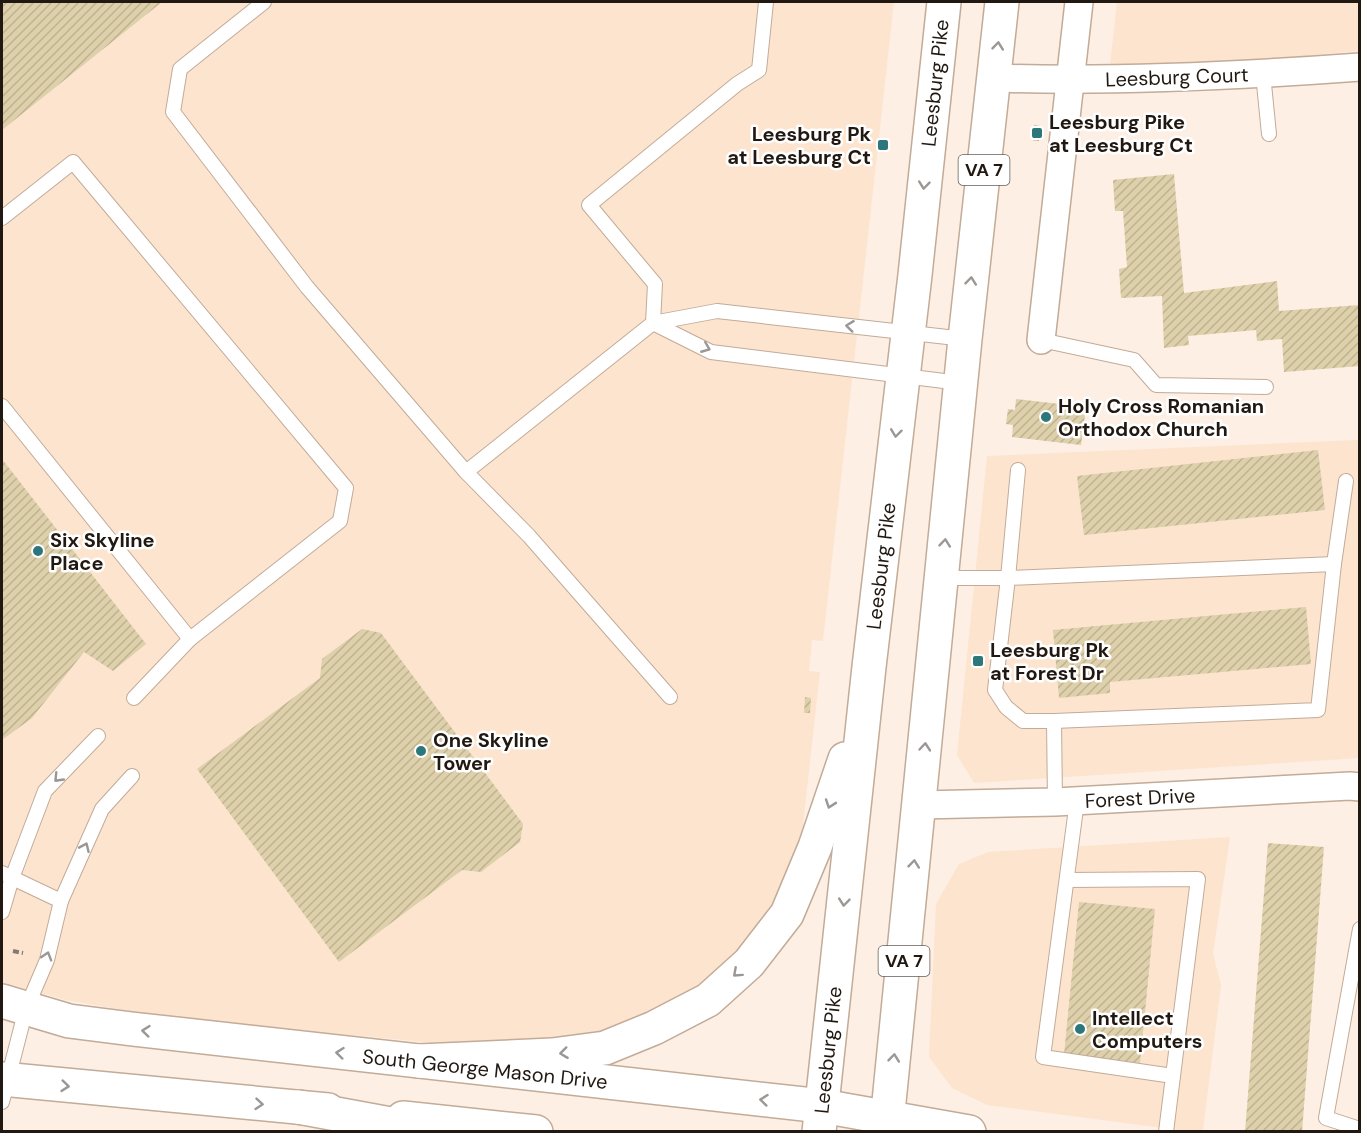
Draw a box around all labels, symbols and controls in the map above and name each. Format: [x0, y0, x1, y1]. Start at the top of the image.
street label: Leesburg Pike [915, 18, 955, 148]
one-way arrow [991, 41, 1004, 50]
street label: Leesburg Court [1105, 62, 1249, 92]
place label: Leesburg Pike at Leesburg Ct [1049, 109, 1193, 158]
place label: Leesburg Pk at Leesburg Ct [727, 121, 871, 170]
marker: Leesburg Pike at Leesburg Ct [1030, 126, 1044, 140]
marker: Leesburg Pk at Leesburg Ct [876, 138, 890, 152]
road number: VA 7 [958, 155, 1010, 185]
one-way arrow [918, 180, 931, 190]
one-way arrow [965, 277, 977, 286]
one-way arrow [845, 320, 854, 333]
one-way arrow [699, 341, 710, 353]
place label: Holy Cross Romanian Orthodox Church [1058, 393, 1264, 442]
marker: Holy Cross Romanian Orthodox Church [1039, 410, 1053, 424]
one-way arrow [890, 429, 903, 438]
street label: Leesburg Pike [860, 501, 902, 631]
place label: Six Skyline Place [50, 527, 155, 576]
one-way arrow [938, 538, 951, 548]
marker: Six Skyline Place [31, 544, 45, 558]
place label: Leesburg Pk at Forest Dr [990, 637, 1110, 686]
marker: Leesburg Pk at Forest Dr [971, 654, 985, 668]
place label: One Skyline Tower [433, 727, 549, 776]
one-way arrow [918, 742, 931, 751]
marker: One Skyline Tower [414, 744, 428, 758]
one-way arrow [54, 771, 65, 782]
street label: Forest Drive [1084, 782, 1196, 814]
one-way arrow [824, 798, 837, 809]
one-way arrow [77, 842, 89, 853]
one-way arrow [907, 860, 920, 869]
one-way arrow [838, 897, 851, 906]
road number: VA 7 [878, 946, 930, 976]
one-way arrow [40, 951, 52, 962]
one-way arrow [734, 966, 744, 977]
street label: Leesburg Pike [808, 985, 848, 1115]
place label: Intellect Computers [1092, 1005, 1202, 1054]
marker: Intellect Computers [1073, 1022, 1087, 1036]
one-way arrow [142, 1025, 151, 1038]
street label: South George Mason Drive [361, 1043, 609, 1095]
one-way arrow [559, 1046, 569, 1059]
one-way arrow [336, 1047, 345, 1059]
one-way arrow [887, 1054, 900, 1063]
one-way arrow [61, 1079, 70, 1092]
one-way arrow [760, 1094, 769, 1107]
one-way arrow [255, 1097, 264, 1110]

